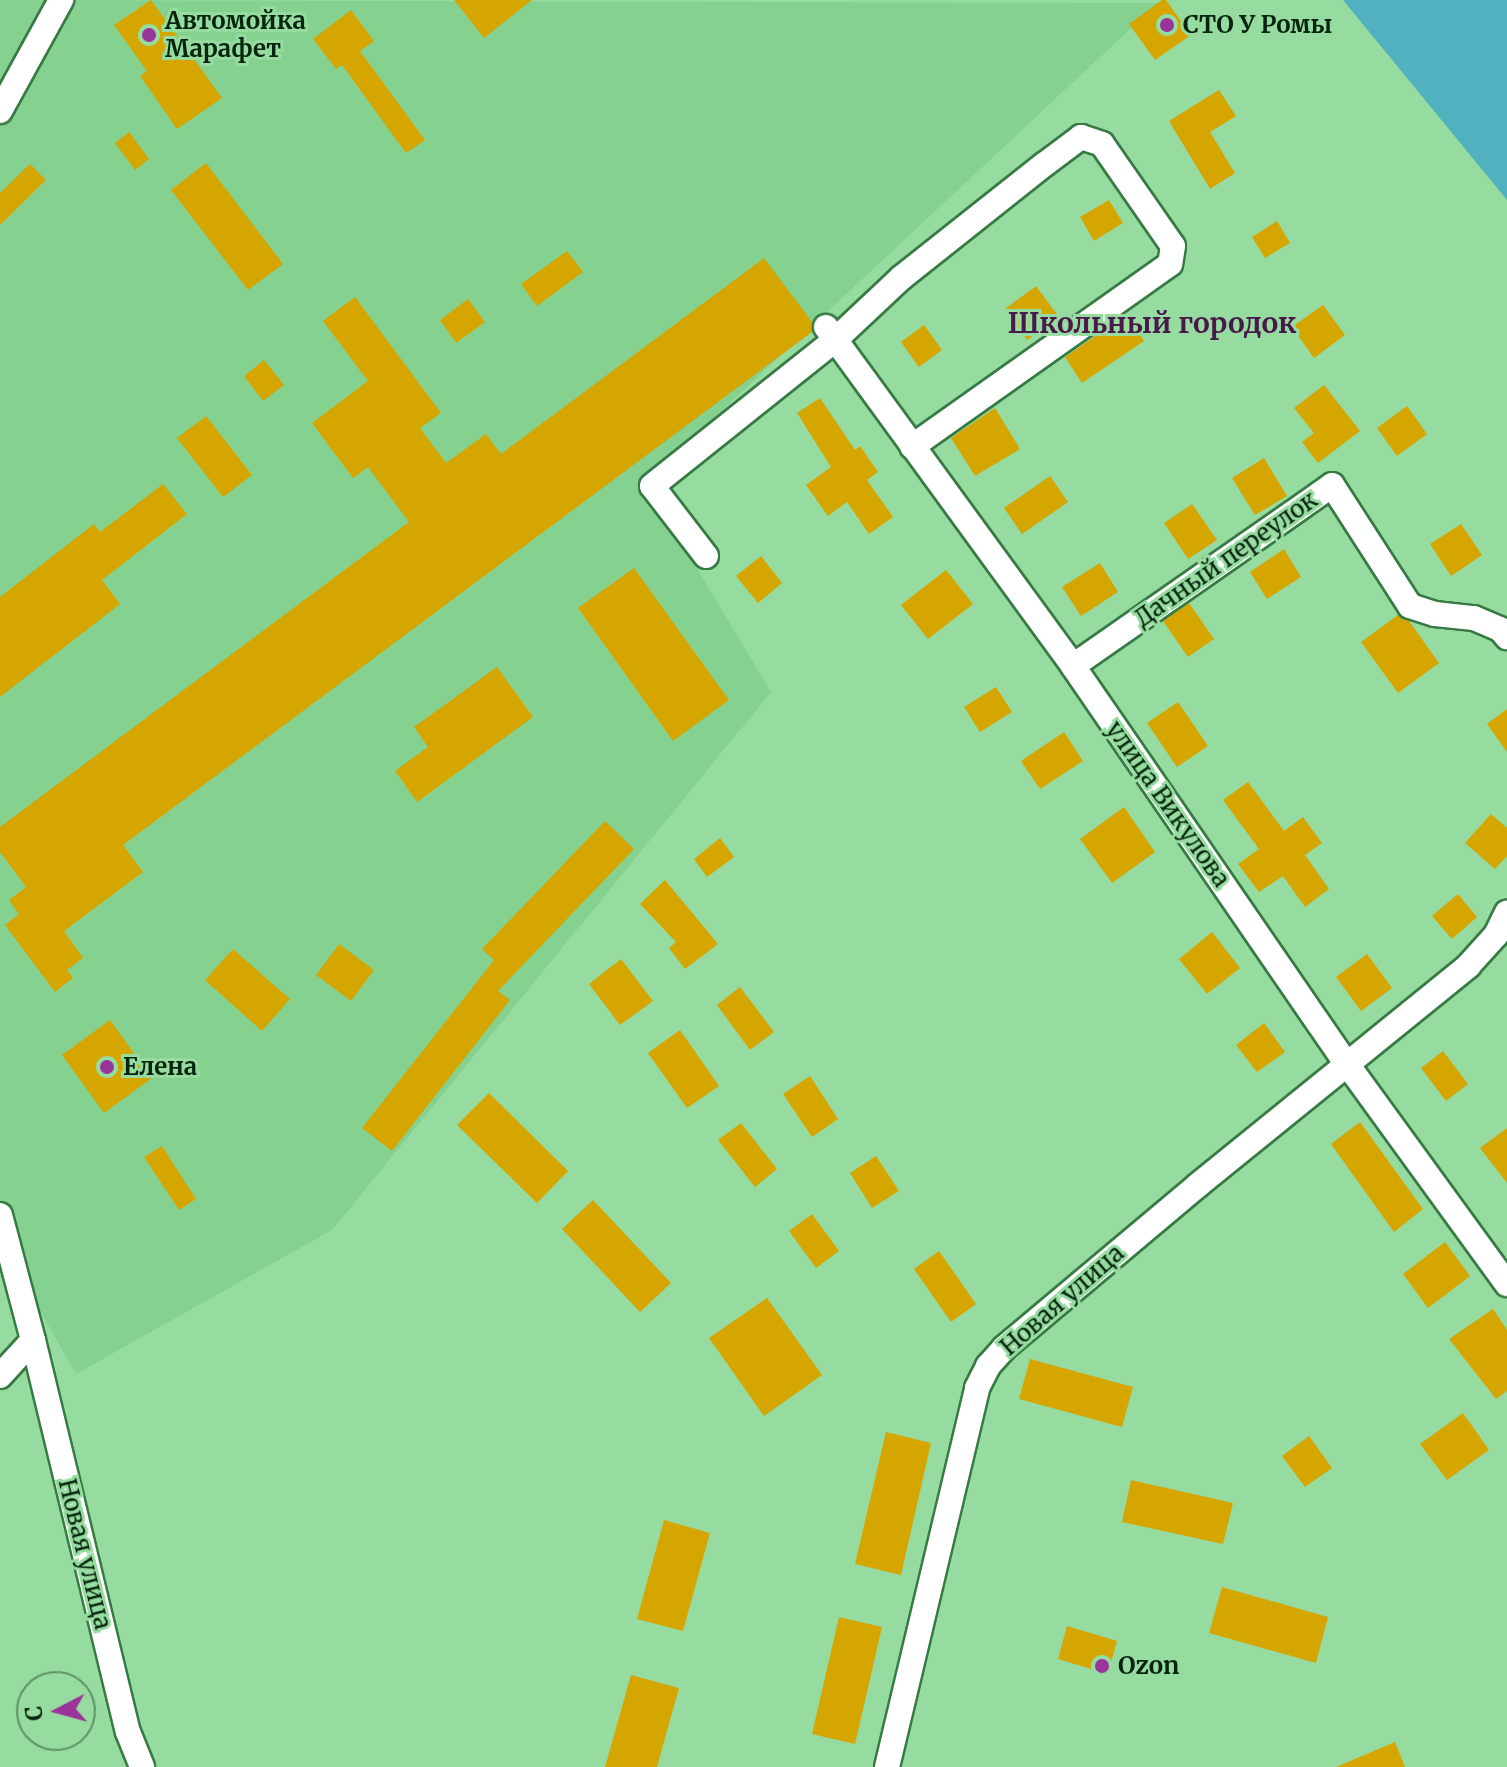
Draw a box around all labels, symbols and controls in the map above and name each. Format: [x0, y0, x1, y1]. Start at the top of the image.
place label: Автомойка Марафет [165, 7, 306, 63]
place label: СТО У Ромы [1183, 11, 1332, 39]
marker: СТО У Ромы [1158, 16, 1176, 34]
marker: Автомойка Марафет [140, 26, 158, 44]
district label: Школьный городок [1007, 306, 1297, 340]
street label: Дачный переулок [1129, 485, 1323, 633]
street label: улица Викулова [1100, 716, 1236, 892]
place label: Елена [123, 1053, 197, 1081]
marker: Елена [98, 1058, 116, 1076]
street label: Новая улица [994, 1239, 1130, 1361]
street label: Новая улица [52, 1476, 118, 1632]
place label: Ozon [1118, 1652, 1179, 1680]
marker: Ozon [1093, 1657, 1111, 1675]
north arrow [16, 1671, 96, 1751]
text: С [19, 1705, 49, 1722]

